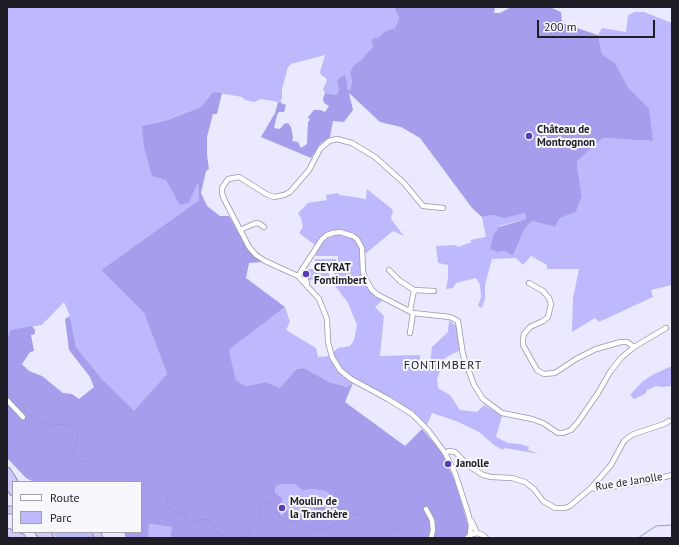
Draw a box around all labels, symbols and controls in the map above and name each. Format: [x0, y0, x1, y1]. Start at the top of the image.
scale bar [539, 12, 657, 38]
text: 200 m [544, 19, 577, 34]
place label: Château de Montrognon [537, 123, 595, 149]
marker: Château de Montrognon [524, 131, 534, 141]
place label: CEYRAT Fontimbert [314, 261, 367, 287]
marker: CEYRAT Fontimbert [301, 269, 311, 279]
district label: FONTIMBERT [404, 359, 482, 373]
place label: Janolle [456, 457, 489, 471]
marker: Janolle [443, 459, 453, 469]
street label: Rue de Janolle [594, 470, 664, 494]
legend [12, 481, 142, 533]
text: Route [50, 490, 80, 505]
place label: Moulin de la Tranchère [290, 495, 348, 521]
marker: Moulin de la Tranchère [277, 503, 287, 513]
text: Parc [50, 510, 72, 525]

